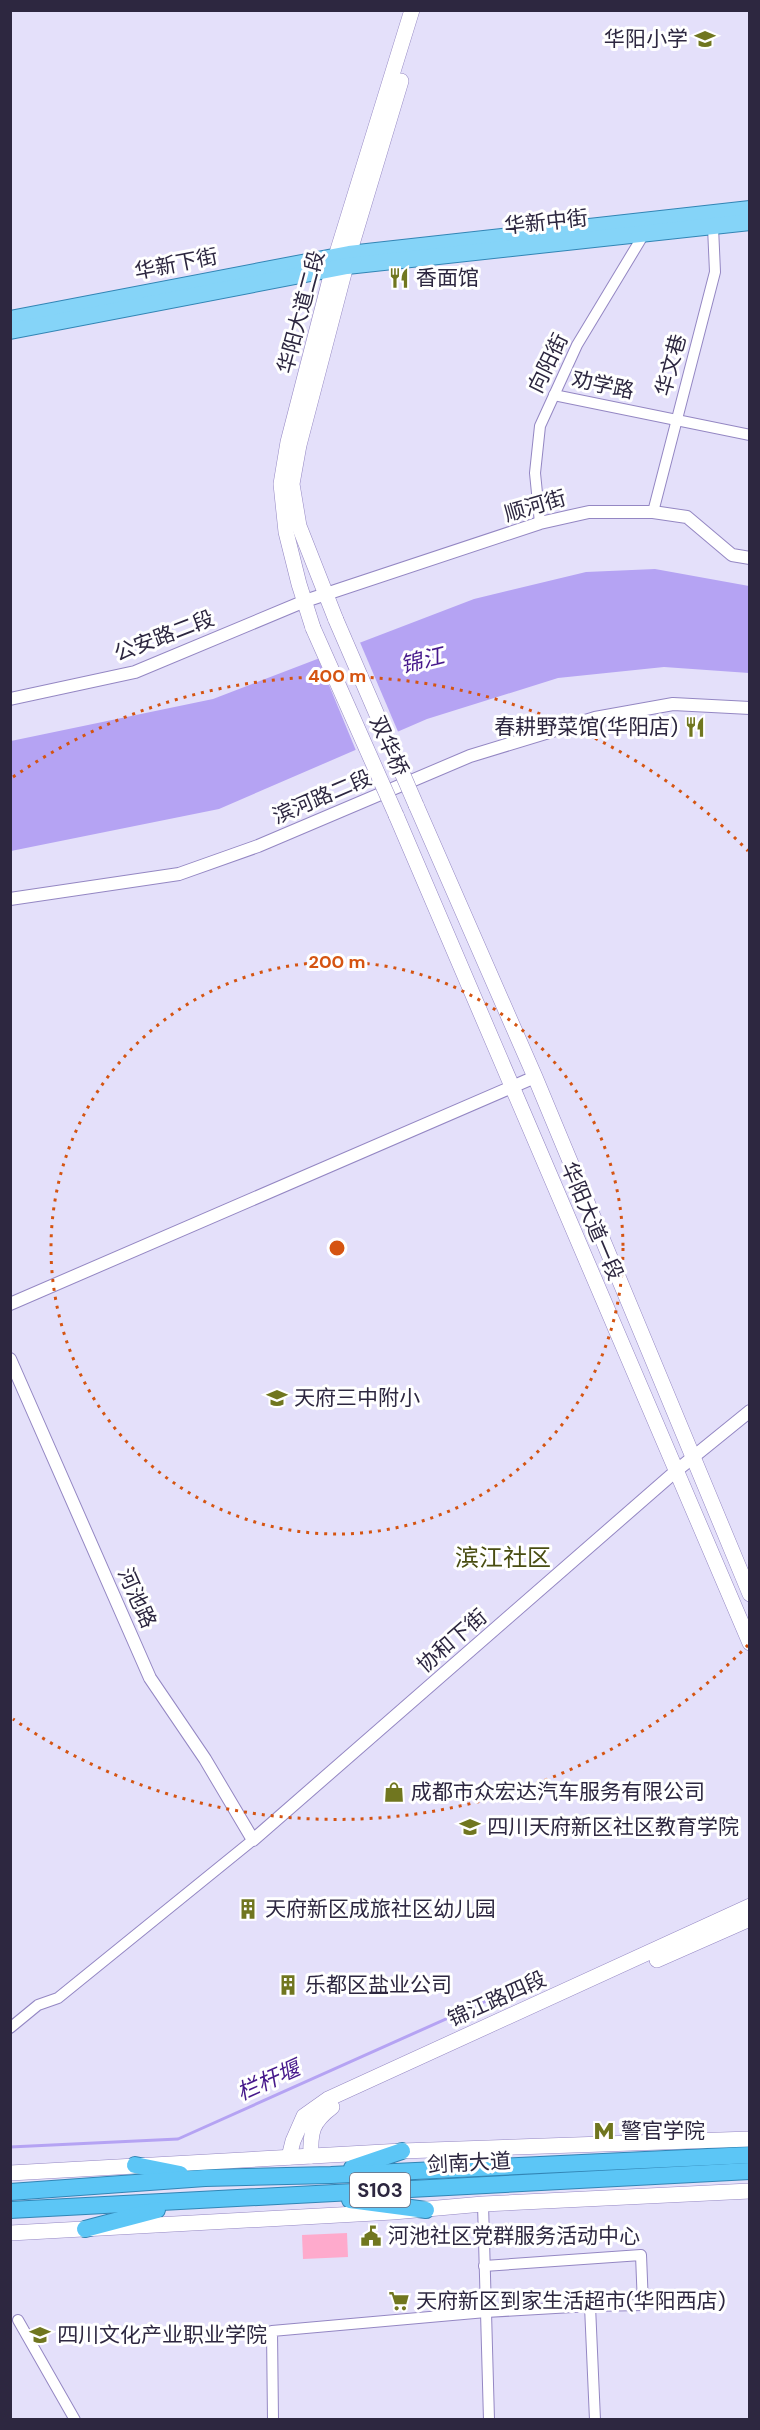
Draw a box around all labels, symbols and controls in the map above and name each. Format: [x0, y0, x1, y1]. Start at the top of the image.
place label: 华阳小学 [604, 25, 688, 53]
school or university icon: 华阳小学 [693, 27, 717, 51]
street label: 华新中街 [503, 204, 589, 240]
street label: 华新下街 [132, 242, 220, 286]
street label: 华阳大道二段 [271, 248, 331, 376]
place label: 香面馆 [416, 264, 479, 292]
restaurant icon: 香面馆 [387, 266, 411, 290]
street label: 向阳街 [522, 329, 574, 397]
street label: 华文巷 [649, 331, 693, 399]
street label: 劝学路 [569, 365, 637, 405]
street label: 顺河街 [501, 484, 569, 528]
street label: 公安路二段 [110, 604, 218, 668]
water label: 锦江 [397, 641, 449, 680]
text: 400 m [308, 664, 366, 688]
street label: 双华桥 [363, 712, 415, 780]
place label: 春耕野菜馆(华阳店) [494, 713, 678, 741]
restaurant icon: 春耕野菜馆(华阳店) [683, 715, 707, 739]
street label: 滨河路二段 [268, 764, 376, 830]
text: 200 m [309, 950, 365, 974]
street label: 华阳大道一段 [554, 1158, 630, 1284]
centre of rings [327, 1238, 347, 1258]
place label: 天府三中附小 [294, 1384, 420, 1412]
school or university icon: 天府三中附小 [265, 1386, 289, 1410]
district label: 滨江社区 [455, 1542, 551, 1573]
street label: 河池路 [111, 1564, 163, 1632]
street label: 协和下街 [411, 1603, 493, 1679]
place label: 成都市众宏达汽车服务有限公司 [411, 1778, 705, 1806]
shop icon: 成都市众宏达汽车服务有限公司 [382, 1780, 406, 1804]
place label: 四川天府新区社区教育学院 [487, 1813, 739, 1841]
school or university icon: 四川天府新区社区教育学院 [458, 1815, 482, 1839]
place label: 天府新区成旅社区幼儿园 [265, 1895, 496, 1923]
building icon: 天府新区成旅社区幼儿园 [236, 1897, 260, 1921]
street label: 锦江路四段 [443, 1965, 551, 2033]
place label: 乐都区盐业公司 [305, 1971, 452, 1999]
building icon: 乐都区盐业公司 [276, 1973, 300, 1997]
water label: 栏杆堰 [232, 2052, 308, 2107]
place label: 警官学院 [621, 2117, 705, 2145]
metro station icon: 警官学院 [592, 2119, 616, 2143]
street label: 剑南大道 [426, 2147, 512, 2179]
road number: S103 [350, 2173, 410, 2207]
place label: 河池社区党群服务活动中心 [388, 2222, 640, 2250]
public building icon: 河池社区党群服务活动中心 [359, 2224, 383, 2248]
place label: 天府新区到家生活超市(华阳西店) [416, 2287, 726, 2315]
supermarket icon: 天府新区到家生活超市(华阳西店) [387, 2289, 411, 2313]
place label: 四川文化产业职业学院 [57, 2321, 267, 2349]
school or university icon: 四川文化产业职业学院 [28, 2323, 52, 2347]

